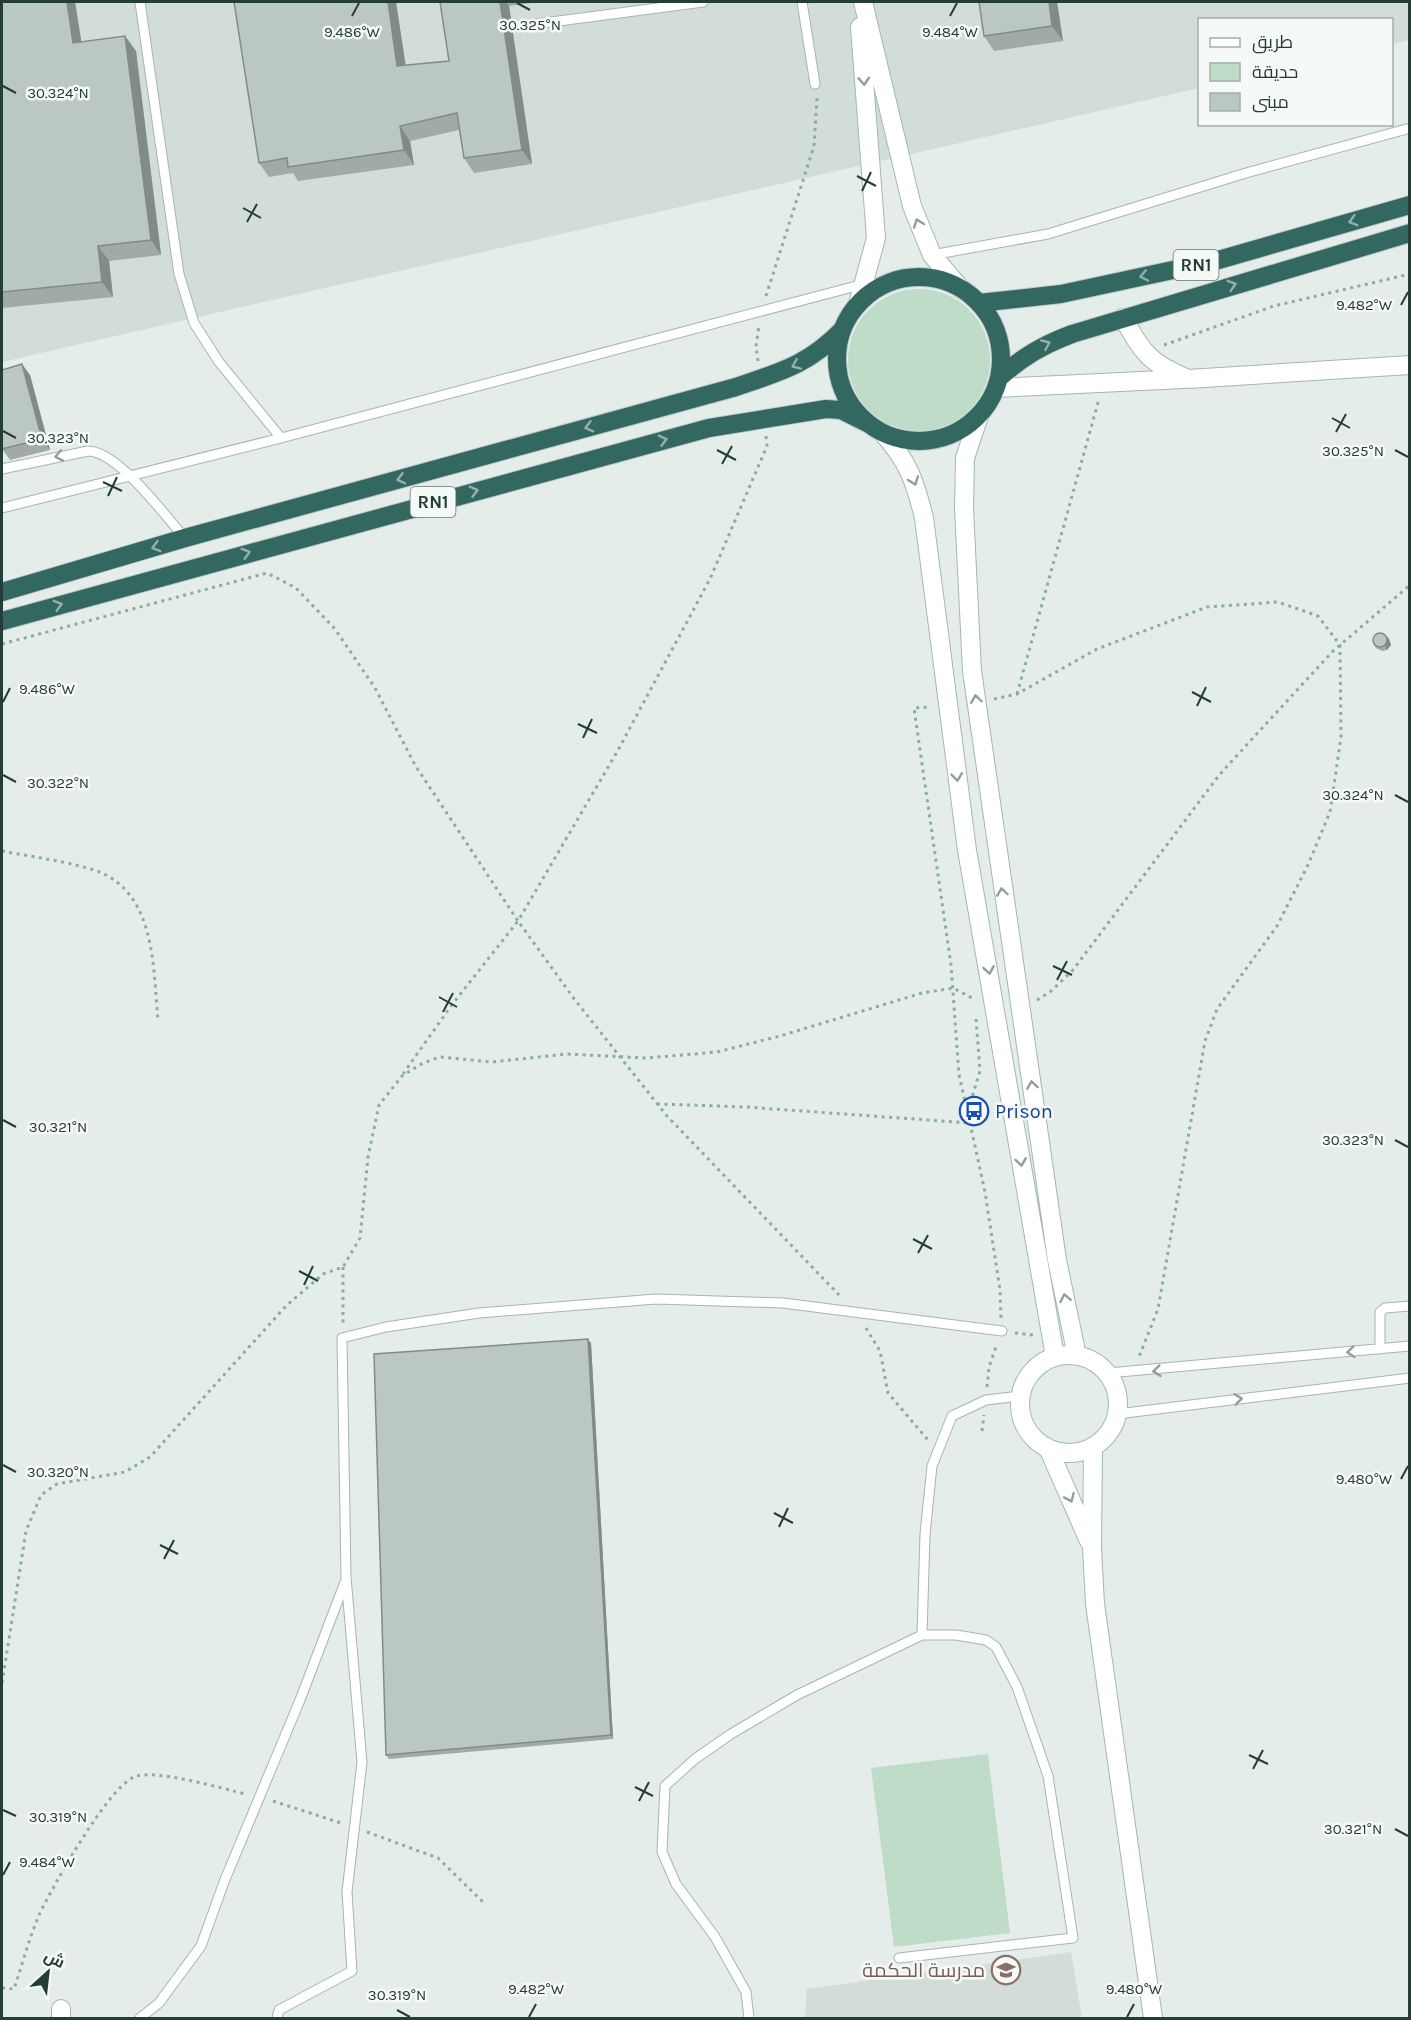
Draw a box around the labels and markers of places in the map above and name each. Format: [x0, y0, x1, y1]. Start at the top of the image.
bus stop icon: Prison [958, 1095, 990, 1127]
place label: Prison [995, 1100, 1053, 1123]
school or university icon: مدرسة الحكمة [990, 1954, 1022, 1986]
place label: مدرسة الحكمة [862, 1959, 985, 1982]

